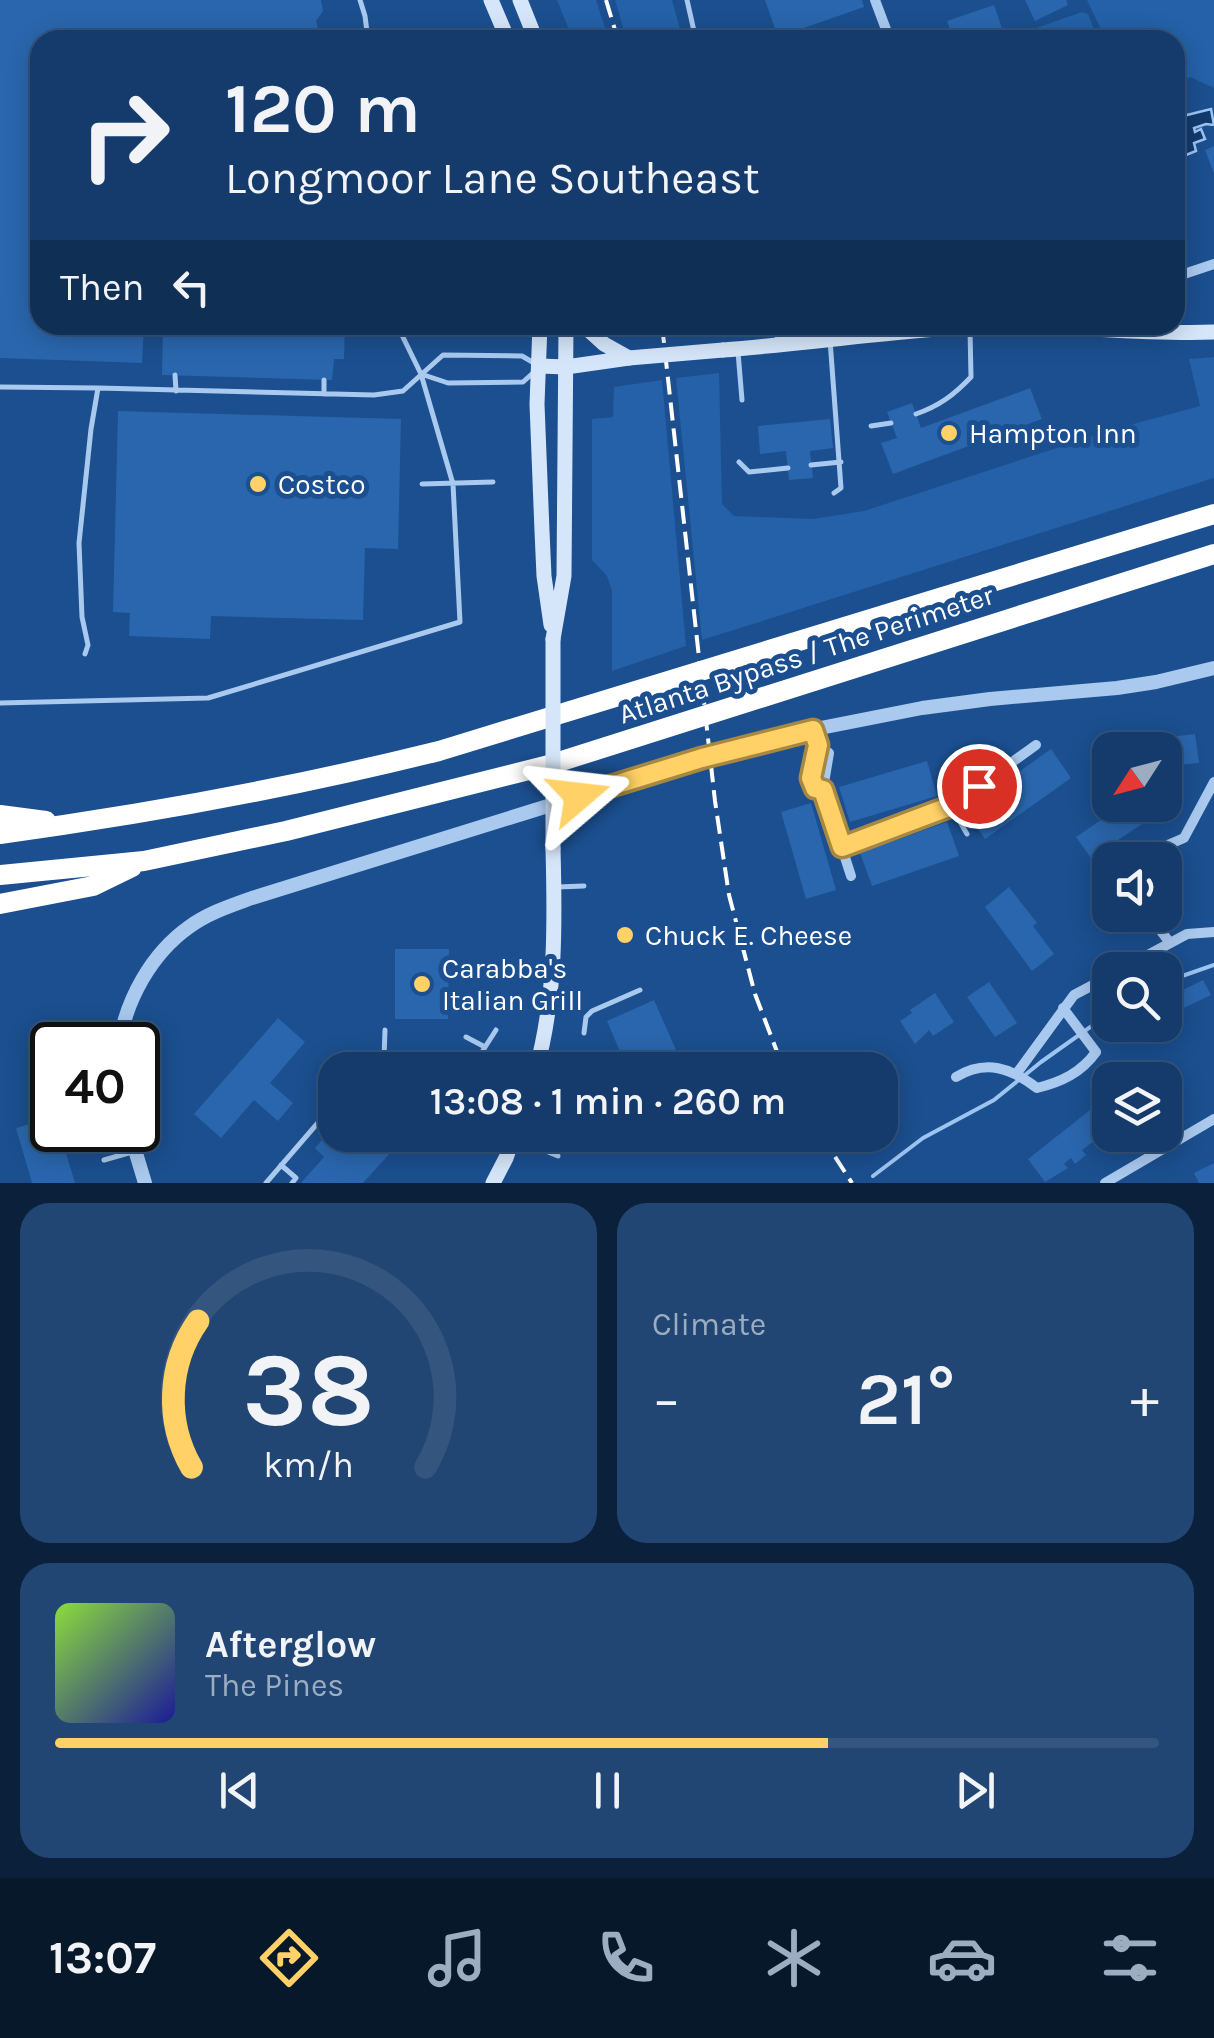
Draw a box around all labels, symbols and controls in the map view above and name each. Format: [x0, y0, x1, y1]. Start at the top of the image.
text: 120 m [225, 68, 421, 150]
icon: right [60, 70, 190, 200]
text: Longmoor Lane Southeast [225, 152, 760, 204]
icon: left [164, 260, 219, 315]
text: Then [60, 265, 144, 310]
place label: Hampton Inn [969, 417, 1137, 450]
marker: Hampton Inn [938, 422, 960, 444]
place label: Costco [278, 468, 365, 501]
marker: Costco [247, 473, 269, 495]
street label: Atlanta Bypass / The Perimeter [615, 578, 999, 731]
north arrow [1092, 732, 1182, 822]
map controls [1092, 732, 1182, 1152]
position arrow [527, 744, 631, 848]
pin [937, 744, 1022, 829]
icon: arrive [952, 759, 1007, 814]
button: sound [1092, 842, 1182, 932]
place label: Chuck E. Cheese [645, 919, 852, 952]
marker: Chuck E. Cheese [614, 924, 636, 946]
place label: Carabba's Italian Grill [442, 952, 583, 1017]
button: search [1092, 952, 1182, 1042]
marker: Carabba's Italian Grill [411, 973, 433, 995]
speed limit sign: 40 [30, 1022, 160, 1152]
button: layers [1092, 1062, 1182, 1152]
text: 13:08 · 1 min · 260 m [430, 1079, 786, 1124]
text: Climate [652, 1306, 766, 1343]
text: 38 [243, 1330, 374, 1451]
text: 21° [856, 1355, 955, 1443]
text: − [652, 1367, 681, 1431]
text: + [1130, 1367, 1159, 1431]
text: km/h [263, 1444, 354, 1486]
text: Afterglow [205, 1622, 376, 1667]
text: The Pines [205, 1667, 344, 1704]
icon: previous [212, 1763, 267, 1818]
icon: pause [580, 1763, 635, 1818]
icon: next [948, 1763, 1003, 1818]
icon: directions [254, 1923, 324, 1993]
icon: music [422, 1923, 492, 1993]
icon: phone [591, 1923, 661, 1993]
icon: climate [759, 1923, 829, 1993]
icon: car [927, 1923, 997, 1993]
icon: filters [1095, 1923, 1165, 1993]
text: 13:07 [49, 1932, 156, 1984]

